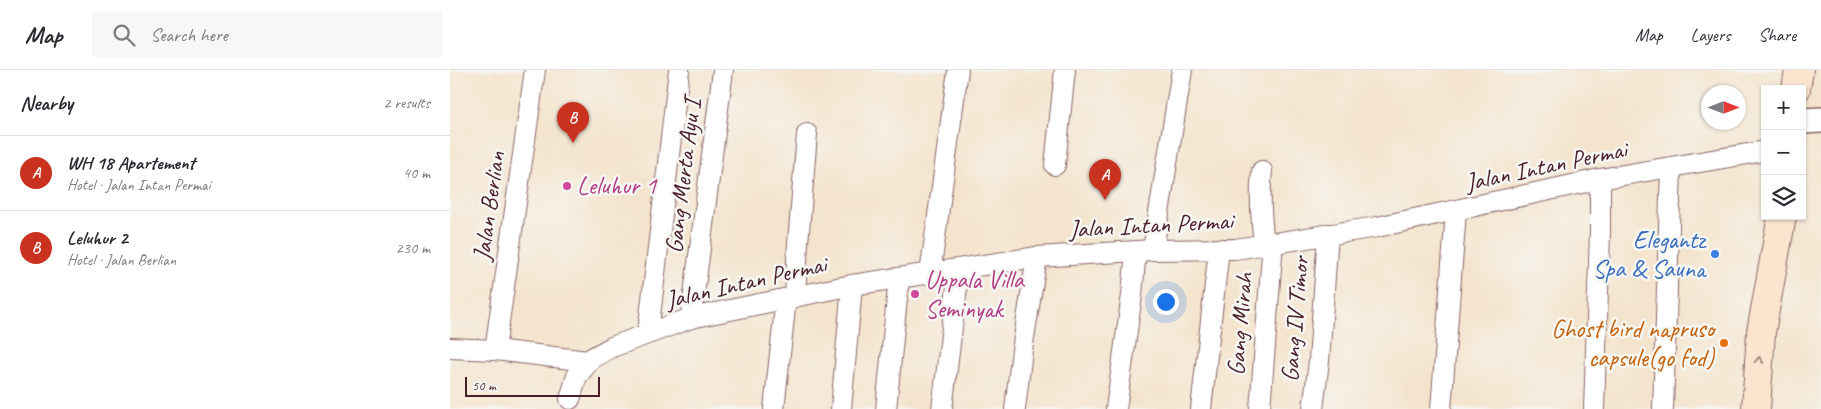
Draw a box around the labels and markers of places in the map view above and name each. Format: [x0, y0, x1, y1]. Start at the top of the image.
pin: B [557, 102, 589, 143]
pin: A [1089, 159, 1121, 200]
place label: Leluhur 1 [577, 170, 658, 202]
marker: Leluhur 1 [561, 180, 573, 192]
place label: Elegantz Spa & Sauna [1593, 224, 1708, 285]
marker: Elegantz Spa & Sauna [1709, 248, 1721, 260]
place label: Uppala Villa Seminyak [925, 264, 1026, 325]
marker: Uppala Villa Seminyak [909, 288, 921, 300]
place label: Ghost bird napruso capsule(go fod) [1551, 313, 1717, 374]
marker: Ghost bird napruso capsule(go fod) [1718, 337, 1730, 349]

